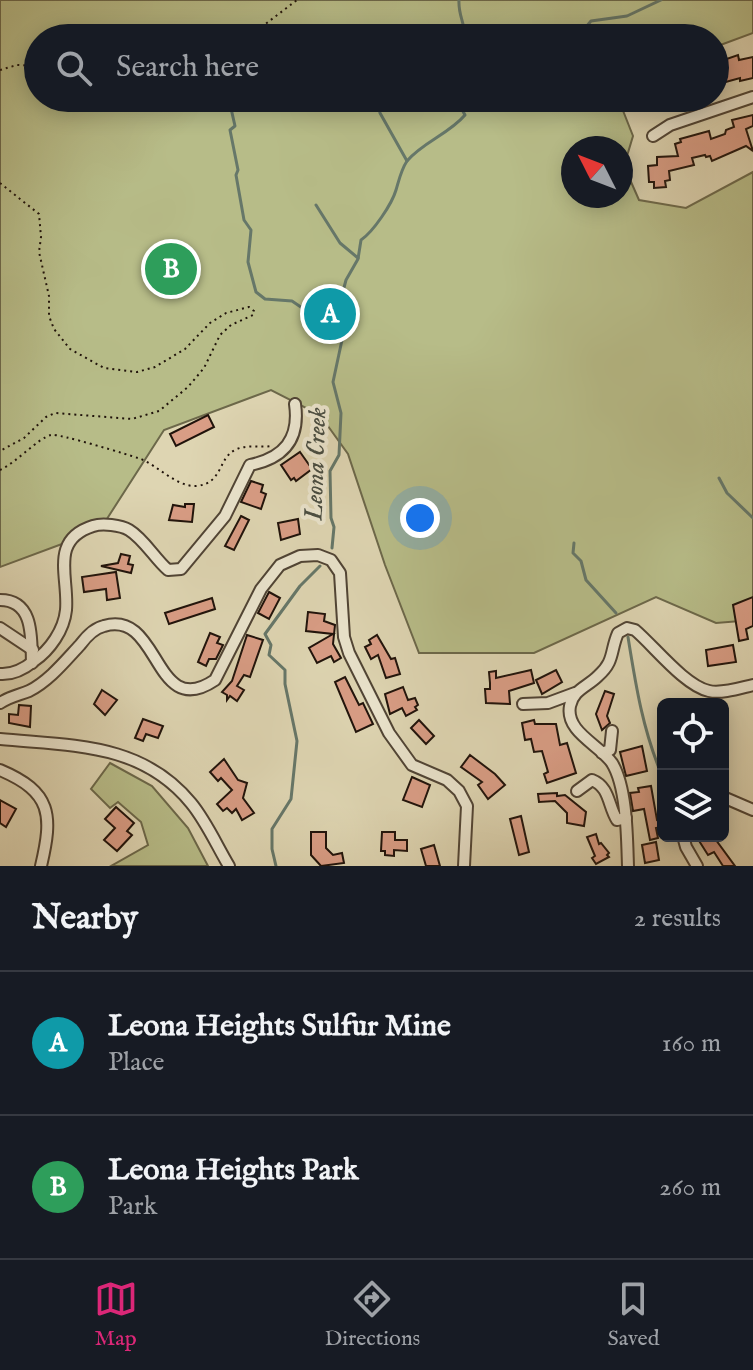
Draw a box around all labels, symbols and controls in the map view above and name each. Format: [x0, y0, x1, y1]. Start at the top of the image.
search box [24, 24, 729, 112]
icon: search [52, 46, 96, 90]
text: Search here [116, 49, 259, 87]
north arrow [561, 136, 633, 208]
pin: B [145, 239, 197, 299]
pin: A [304, 284, 356, 344]
water label: Leona Creek [297, 406, 334, 522]
your location [400, 498, 440, 538]
map controls [657, 698, 729, 842]
button: locate [657, 698, 729, 770]
button: layers [657, 770, 729, 842]
text: Nearby [32, 897, 138, 940]
text: 2 results [634, 902, 721, 935]
text: Leona Heights Sulfur Mine [108, 1008, 451, 1046]
text: A [49, 1027, 67, 1060]
text: 160 m [662, 1027, 721, 1060]
text: Place [108, 1046, 164, 1079]
text: Leona Heights Park [108, 1152, 359, 1190]
text: B [49, 1171, 67, 1204]
text: 260 m [659, 1171, 721, 1204]
text: Park [108, 1190, 157, 1223]
tab: Map [94, 1277, 138, 1353]
tab: Directions [325, 1277, 420, 1353]
tab: Saved [607, 1277, 659, 1353]

